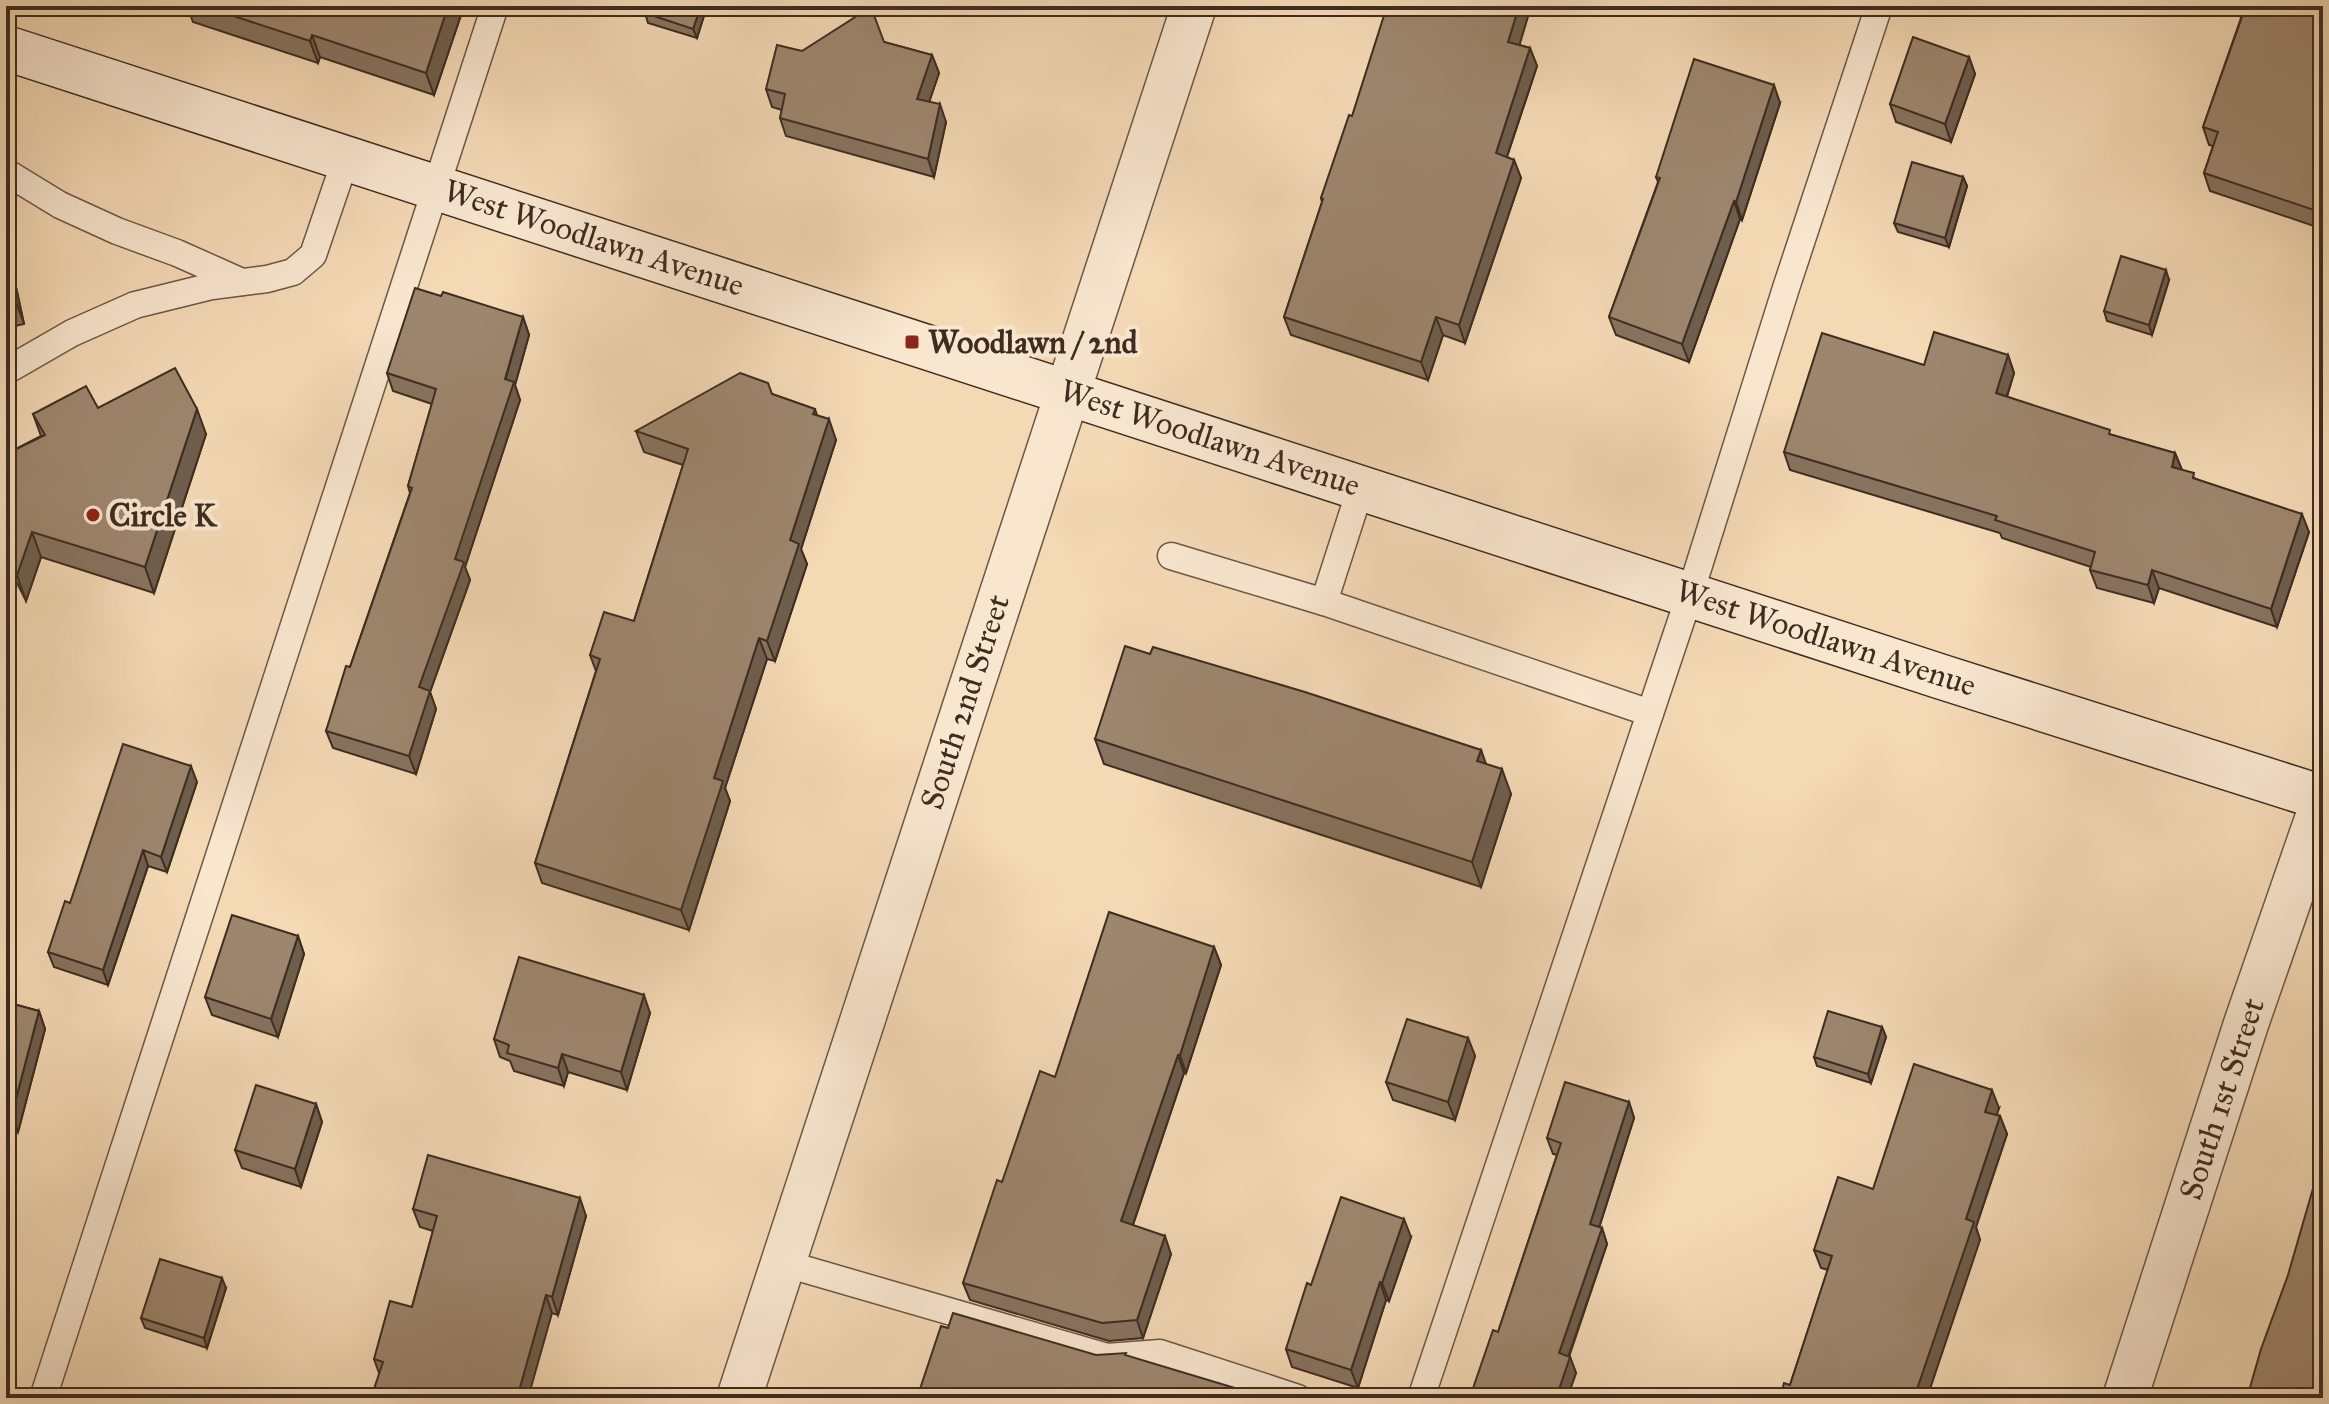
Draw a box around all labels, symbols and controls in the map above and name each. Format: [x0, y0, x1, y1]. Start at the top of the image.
street label: West Woodlawn Avenue [439, 171, 749, 305]
place label: Woodlawn / 2nd [928, 323, 1139, 362]
marker: Woodlawn / 2nd [903, 333, 921, 351]
street label: West Woodlawn Avenue [1055, 371, 1365, 505]
place label: Circle K [109, 496, 218, 535]
marker: Circle K [84, 506, 102, 524]
street label: West Woodlawn Avenue [1671, 571, 1981, 705]
street label: South 2nd Street [912, 590, 1018, 814]
street label: South 1st Street [2171, 993, 2273, 1205]

